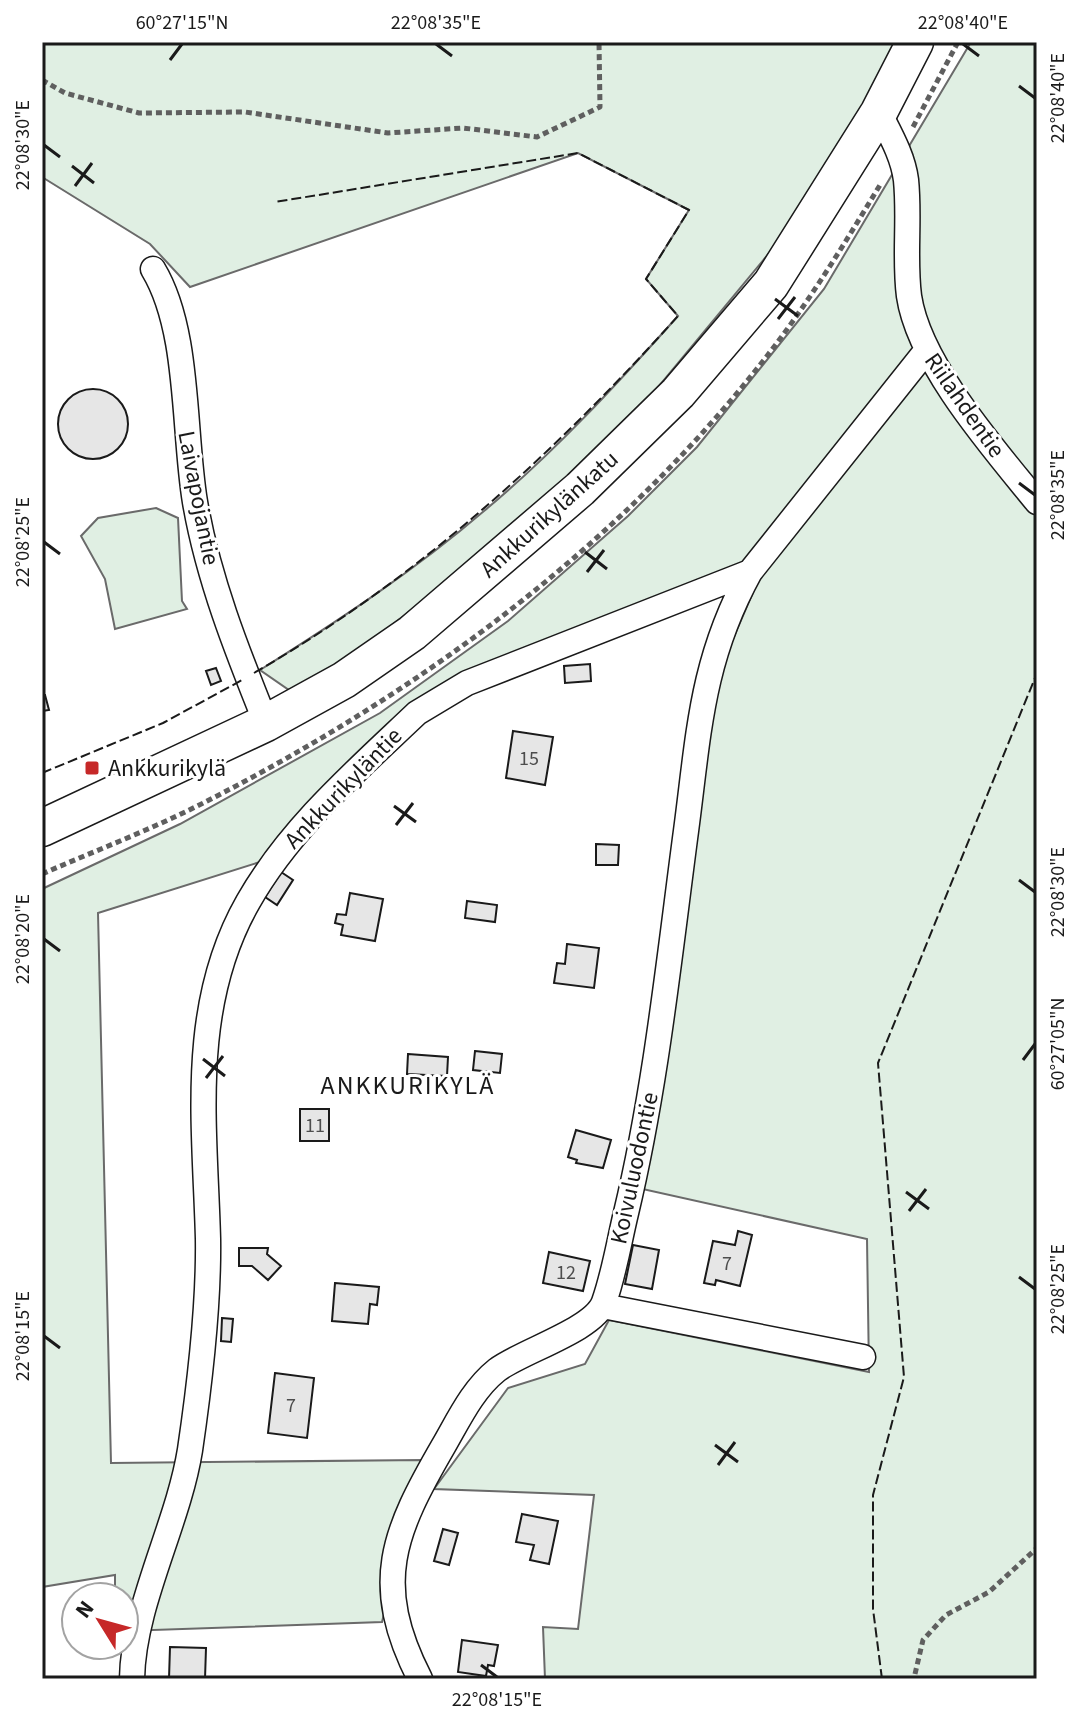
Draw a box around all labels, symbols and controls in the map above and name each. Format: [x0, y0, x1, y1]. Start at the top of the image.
text: 60°27'15"N [136, 9, 228, 37]
text: 22°08'35"E [391, 9, 481, 37]
text: 22°08'40"E [918, 9, 1008, 37]
text: 22°08'40"E [1044, 53, 1072, 143]
text: 22°08'30"E [9, 100, 37, 190]
street label: Riilahdentie [916, 346, 1014, 465]
street label: Laivapojantie [168, 428, 229, 568]
street label: Ankkurikylänkatu [472, 443, 626, 586]
text: 22°08'35"E [1044, 450, 1072, 540]
text: 22°08'25"E [9, 497, 37, 587]
street label: Ankkurikyläntie [276, 720, 411, 857]
house number: 15 [519, 745, 539, 773]
place label: Ankkurikylä [108, 751, 226, 786]
marker: Ankkurikylä [83, 759, 101, 777]
text: 22°08'30"E [1044, 847, 1072, 937]
text: 22°08'20"E [9, 894, 37, 984]
text: 60°27'05"N [1044, 998, 1072, 1090]
district label: ANKKURIKYLÄ [321, 1067, 495, 1104]
street label: Koivuluodontie [601, 1089, 668, 1247]
house number: 11 [305, 1112, 325, 1140]
text: 22°08'25"E [1044, 1244, 1072, 1334]
house number: 7 [722, 1250, 732, 1278]
house number: 12 [556, 1259, 576, 1287]
text: 22°08'15"E [9, 1291, 37, 1381]
house number: 7 [286, 1392, 296, 1420]
north arrow [60, 1581, 140, 1661]
text: N [68, 1594, 102, 1625]
text: 22°08'15"E [452, 1686, 542, 1714]

